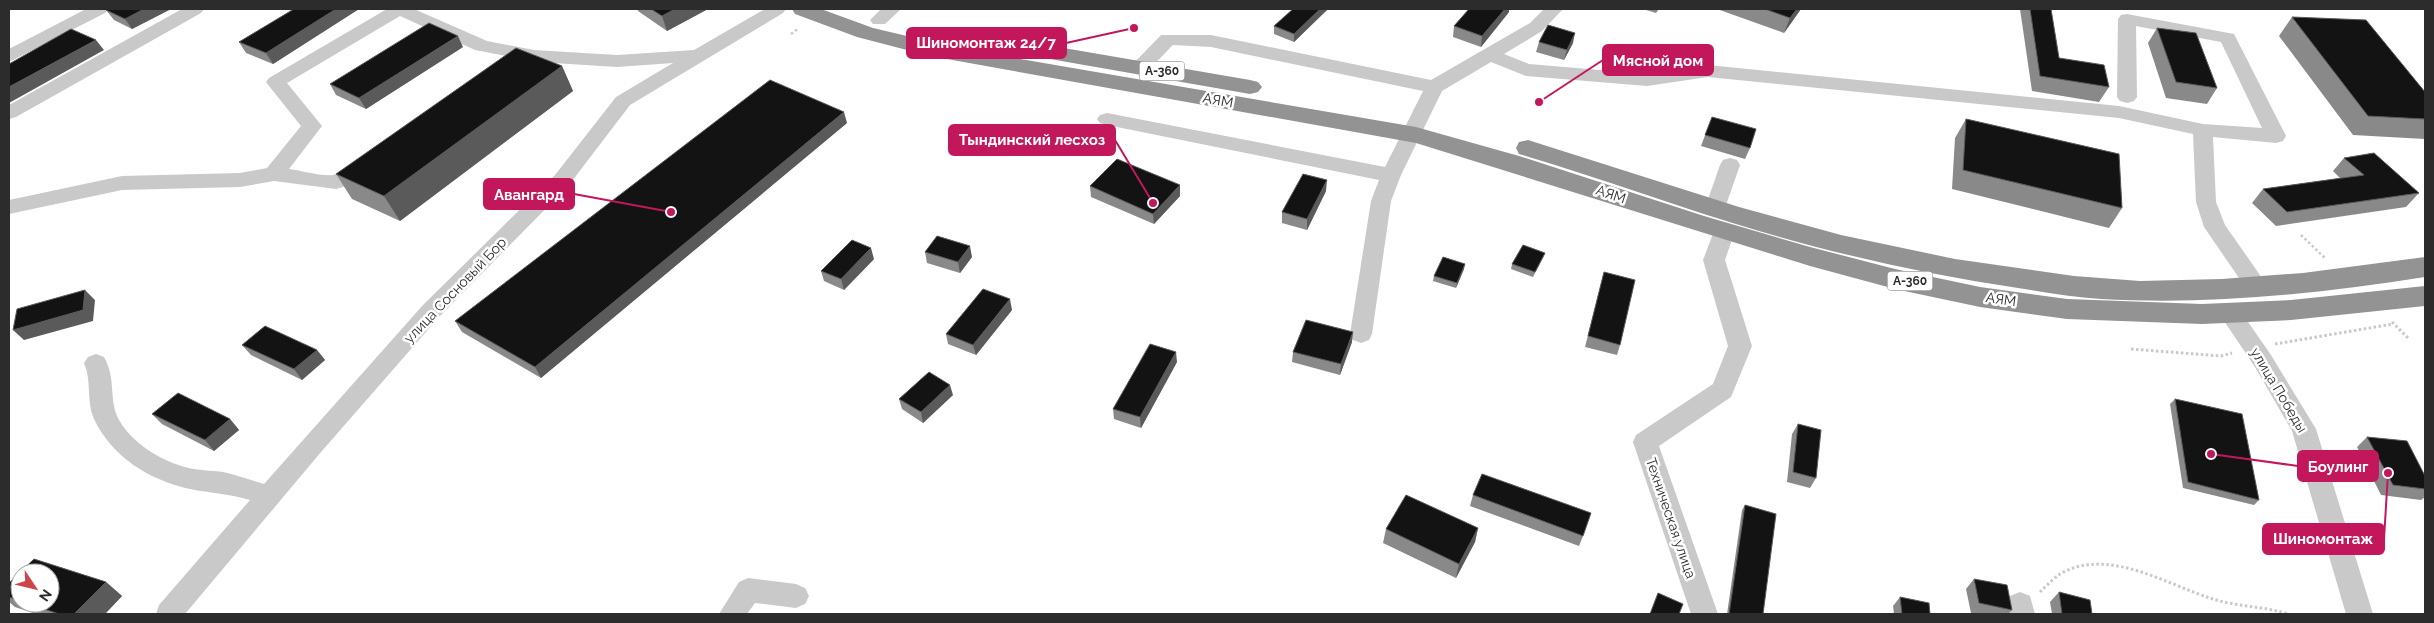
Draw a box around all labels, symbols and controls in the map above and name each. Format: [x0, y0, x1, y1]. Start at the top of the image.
callout: Шиномонтаж 24/7 [907, 28, 1066, 58]
text: Шиномонтаж 24/7 [916, 34, 1056, 52]
callout: Мясной дом [1603, 45, 1713, 75]
text: Мясной дом [1613, 52, 1703, 70]
road number: А-360 [1140, 61, 1184, 80]
street label: АЯМ [1202, 89, 1234, 111]
callout: Тындинский лесхоз [949, 125, 1115, 155]
text: Тындинский лесхоз [959, 131, 1105, 149]
callout: Авангард [484, 179, 574, 209]
street label: АЯМ [1594, 182, 1628, 206]
text: Авангард [494, 186, 565, 204]
street label: улица Сосновый Бор [401, 234, 510, 346]
road number: А-360 [1888, 272, 1932, 290]
street label: АЯМ [1985, 289, 2017, 309]
street label: улица Победы [2247, 345, 2311, 435]
callout: Боулинг [2298, 451, 2378, 481]
street label: Техническая улица [1643, 455, 1699, 581]
text: Боулинг [2308, 458, 2369, 476]
callout: Шиномонтаж [2263, 524, 2384, 554]
text: Шиномонтаж [2273, 530, 2373, 548]
north arrow [10, 563, 60, 613]
text: N [36, 586, 55, 604]

